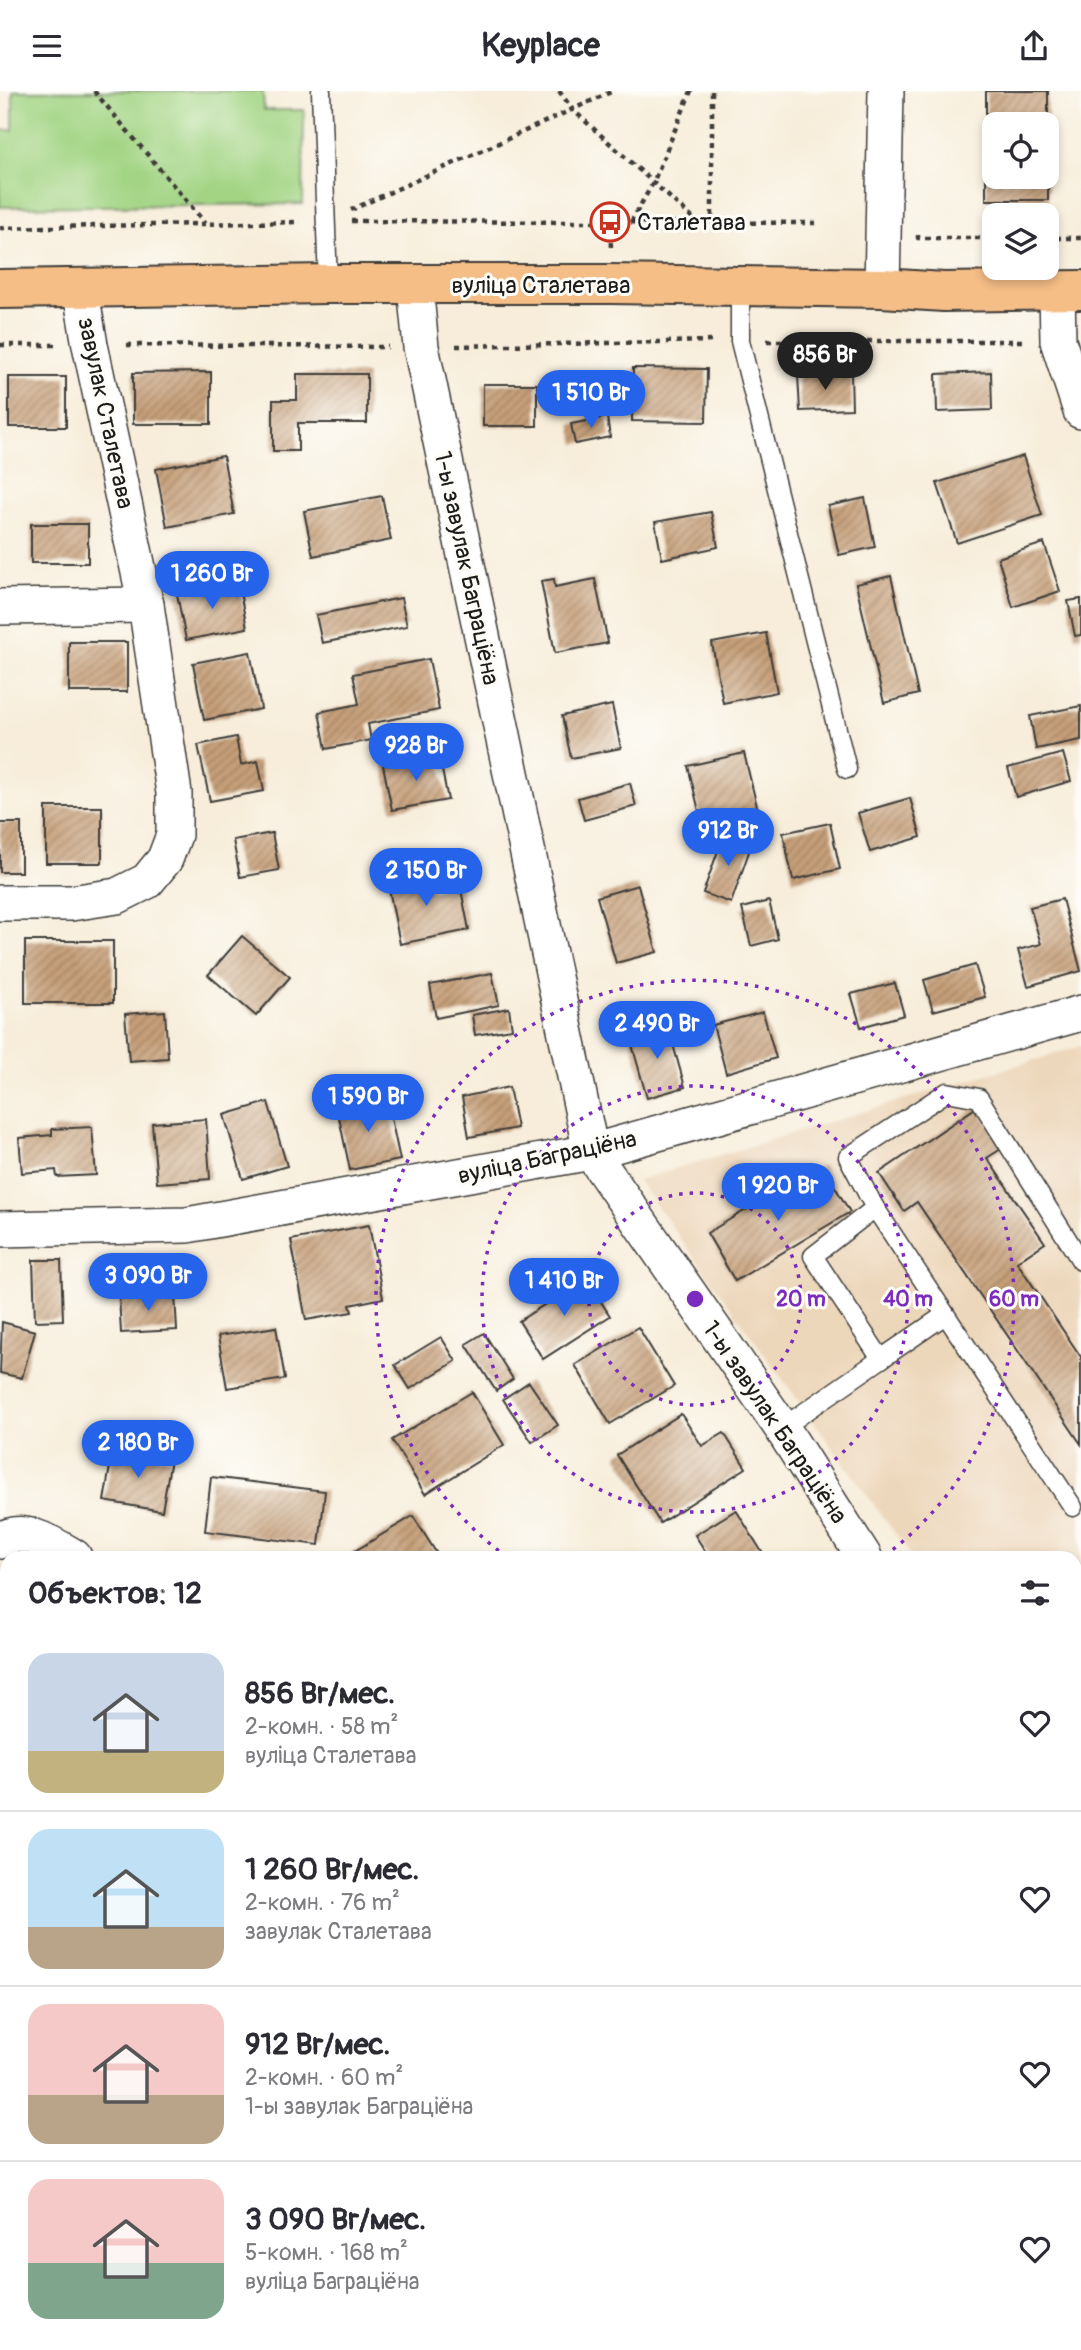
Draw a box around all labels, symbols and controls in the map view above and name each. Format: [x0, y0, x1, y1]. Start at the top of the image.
text: Keyplace [481, 26, 600, 66]
icon: menu [28, 27, 66, 65]
icon: share [1015, 27, 1053, 65]
map controls [982, 112, 1059, 280]
button: locate [982, 112, 1059, 189]
bus stop icon: Сталетава [589, 201, 631, 243]
button: layers [982, 203, 1059, 280]
place label: Сталетава [637, 208, 746, 237]
street label: вуліца Сталетава [452, 271, 630, 300]
street label: завулак Сталетава [71, 315, 140, 511]
pin: 856 Br [768, 333, 882, 392]
text: 856 Br [793, 340, 857, 369]
pin: 1 510 Br [519, 371, 663, 430]
text: 1 510 Br [552, 378, 630, 407]
street label: 1-ы завулак Баграціёна [428, 449, 505, 688]
pin: 1 260 Br [140, 552, 284, 611]
text: 1 260 Br [171, 559, 253, 588]
pin: 928 Br [359, 723, 473, 783]
text: 928 Br [385, 731, 447, 760]
pin: 912 Br [671, 809, 785, 868]
text: 912 Br [698, 816, 758, 845]
pin: 2 150 Br [354, 849, 498, 908]
text: 2 150 Br [385, 856, 467, 885]
pin: 2 490 Br [585, 1002, 729, 1061]
text: 2 490 Br [615, 1009, 699, 1038]
pin: 1 590 Br [296, 1075, 440, 1134]
text: 1 590 Br [328, 1082, 408, 1111]
street label: вуліца Баграціёна [455, 1124, 639, 1191]
pin: 1 920 Br [706, 1163, 850, 1223]
text: 1 920 Br [738, 1171, 818, 1200]
pin: 3 090 Br [76, 1253, 220, 1313]
pin: 1 410 Br [492, 1259, 636, 1318]
text: 3 090 Br [104, 1261, 192, 1290]
text: 1 410 Br [525, 1266, 603, 1295]
text: 20 m [776, 1286, 826, 1313]
text: 40 m [883, 1286, 933, 1313]
text: 60 m [989, 1286, 1039, 1313]
centre of rings [683, 1287, 707, 1311]
street label: 1-ы завулак Баграціёна [696, 1315, 853, 1529]
pin: 2 180 Br [66, 1421, 210, 1480]
text: 2 180 Br [98, 1428, 178, 1457]
icon: filters [1016, 1574, 1054, 1612]
text: Объектов: 12 [28, 1575, 202, 1612]
text: 856 Br/мес. [245, 1675, 395, 1712]
icon: home [84, 1681, 168, 1765]
icon: heart [1016, 1704, 1054, 1742]
text: 2-комн. · 58 m² [245, 1712, 398, 1741]
text: вуліца Сталетава [245, 1741, 417, 1770]
text: 1 260 Br/мес. [245, 1851, 419, 1888]
icon: home [84, 1857, 168, 1941]
icon: heart [1016, 1880, 1054, 1918]
text: 2-комн. · 76 m² [245, 1888, 400, 1917]
text: завулак Сталетава [245, 1917, 432, 1946]
text: 912 Br/мес. [245, 2026, 390, 2063]
icon: home [84, 2032, 168, 2116]
icon: heart [1016, 2055, 1054, 2093]
text: 2-комн. · 60 m² [245, 2063, 403, 2092]
text: 1-ы завулак Баграціёна [245, 2092, 473, 2121]
text: 3 090 Br/мес. [245, 2201, 426, 2238]
icon: home [84, 2207, 168, 2291]
icon: heart [1016, 2230, 1054, 2268]
text: 5-комн. · 168 m² [245, 2238, 408, 2267]
text: вуліца Баграціёна [245, 2267, 419, 2296]

